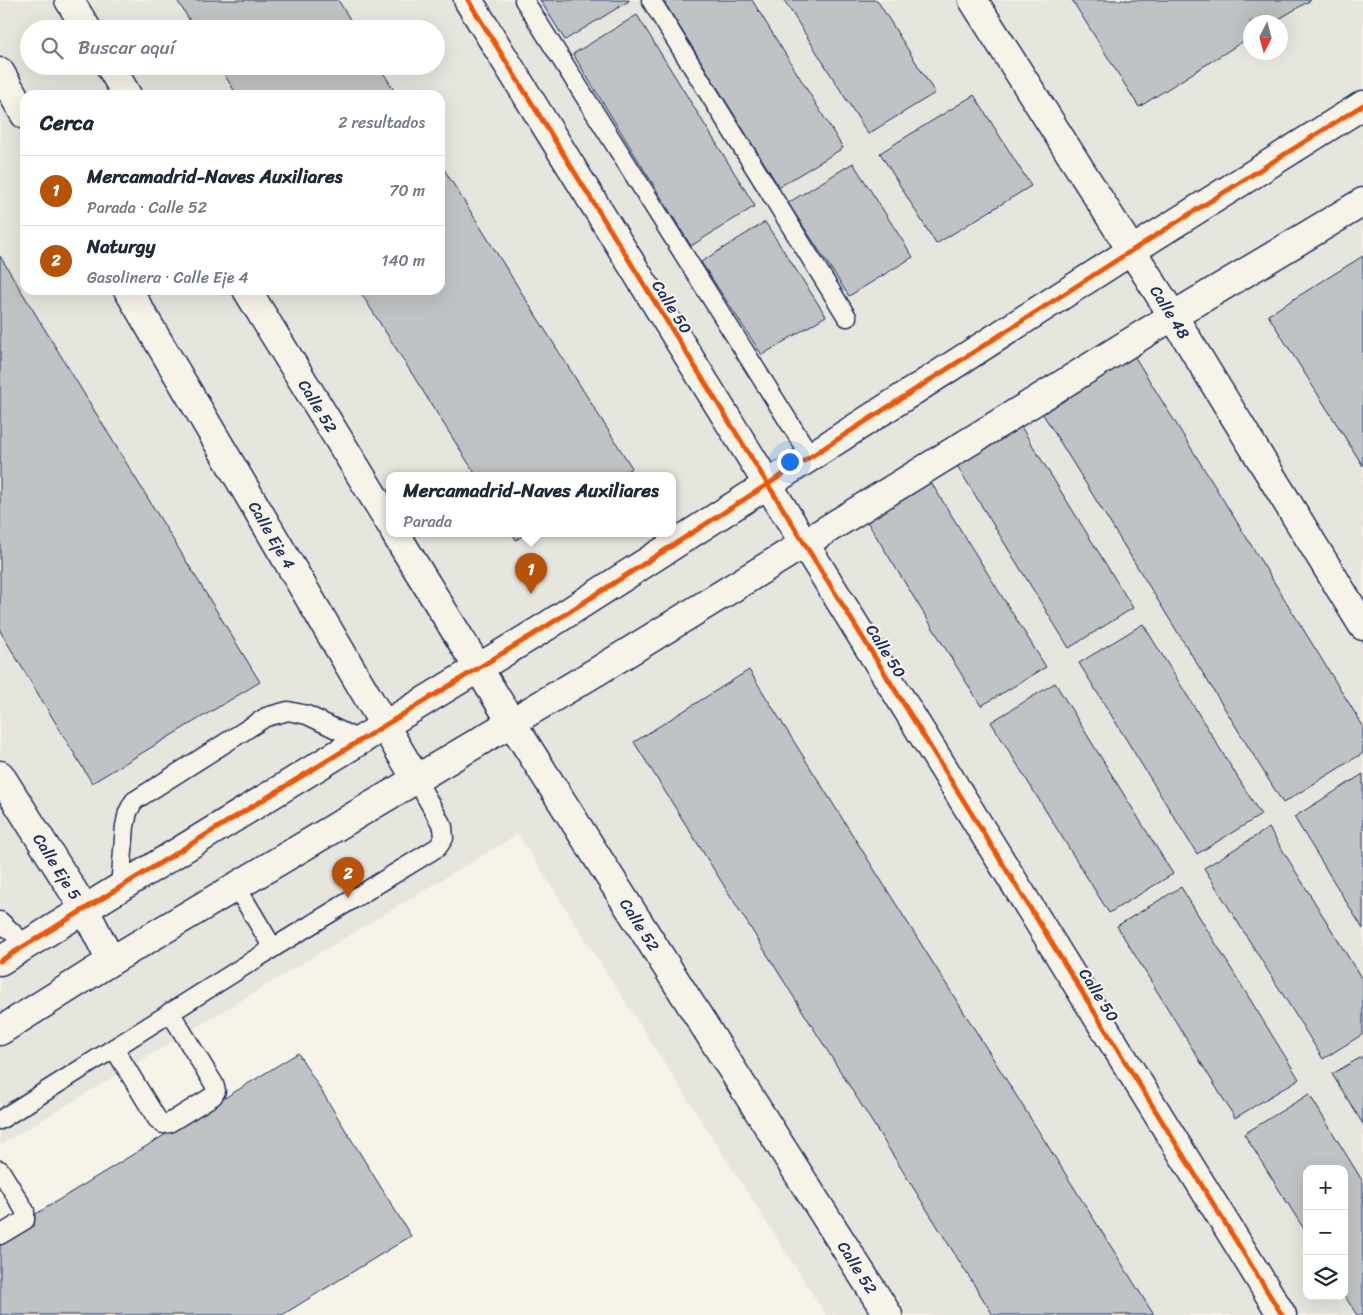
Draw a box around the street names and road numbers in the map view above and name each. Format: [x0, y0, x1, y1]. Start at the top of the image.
street label: Calle 50 [644, 274, 700, 340]
street label: Calle 48 [1142, 279, 1198, 345]
street label: Calle 52 [290, 373, 346, 438]
street label: Calle Eje 4 [241, 495, 304, 574]
street label: Calle 50 [858, 618, 914, 684]
street label: Calle Eje 5 [25, 827, 90, 906]
street label: Calle 52 [612, 892, 668, 957]
street label: Calle 50 [1071, 962, 1127, 1028]
street label: Calle 52 [830, 1235, 886, 1300]

